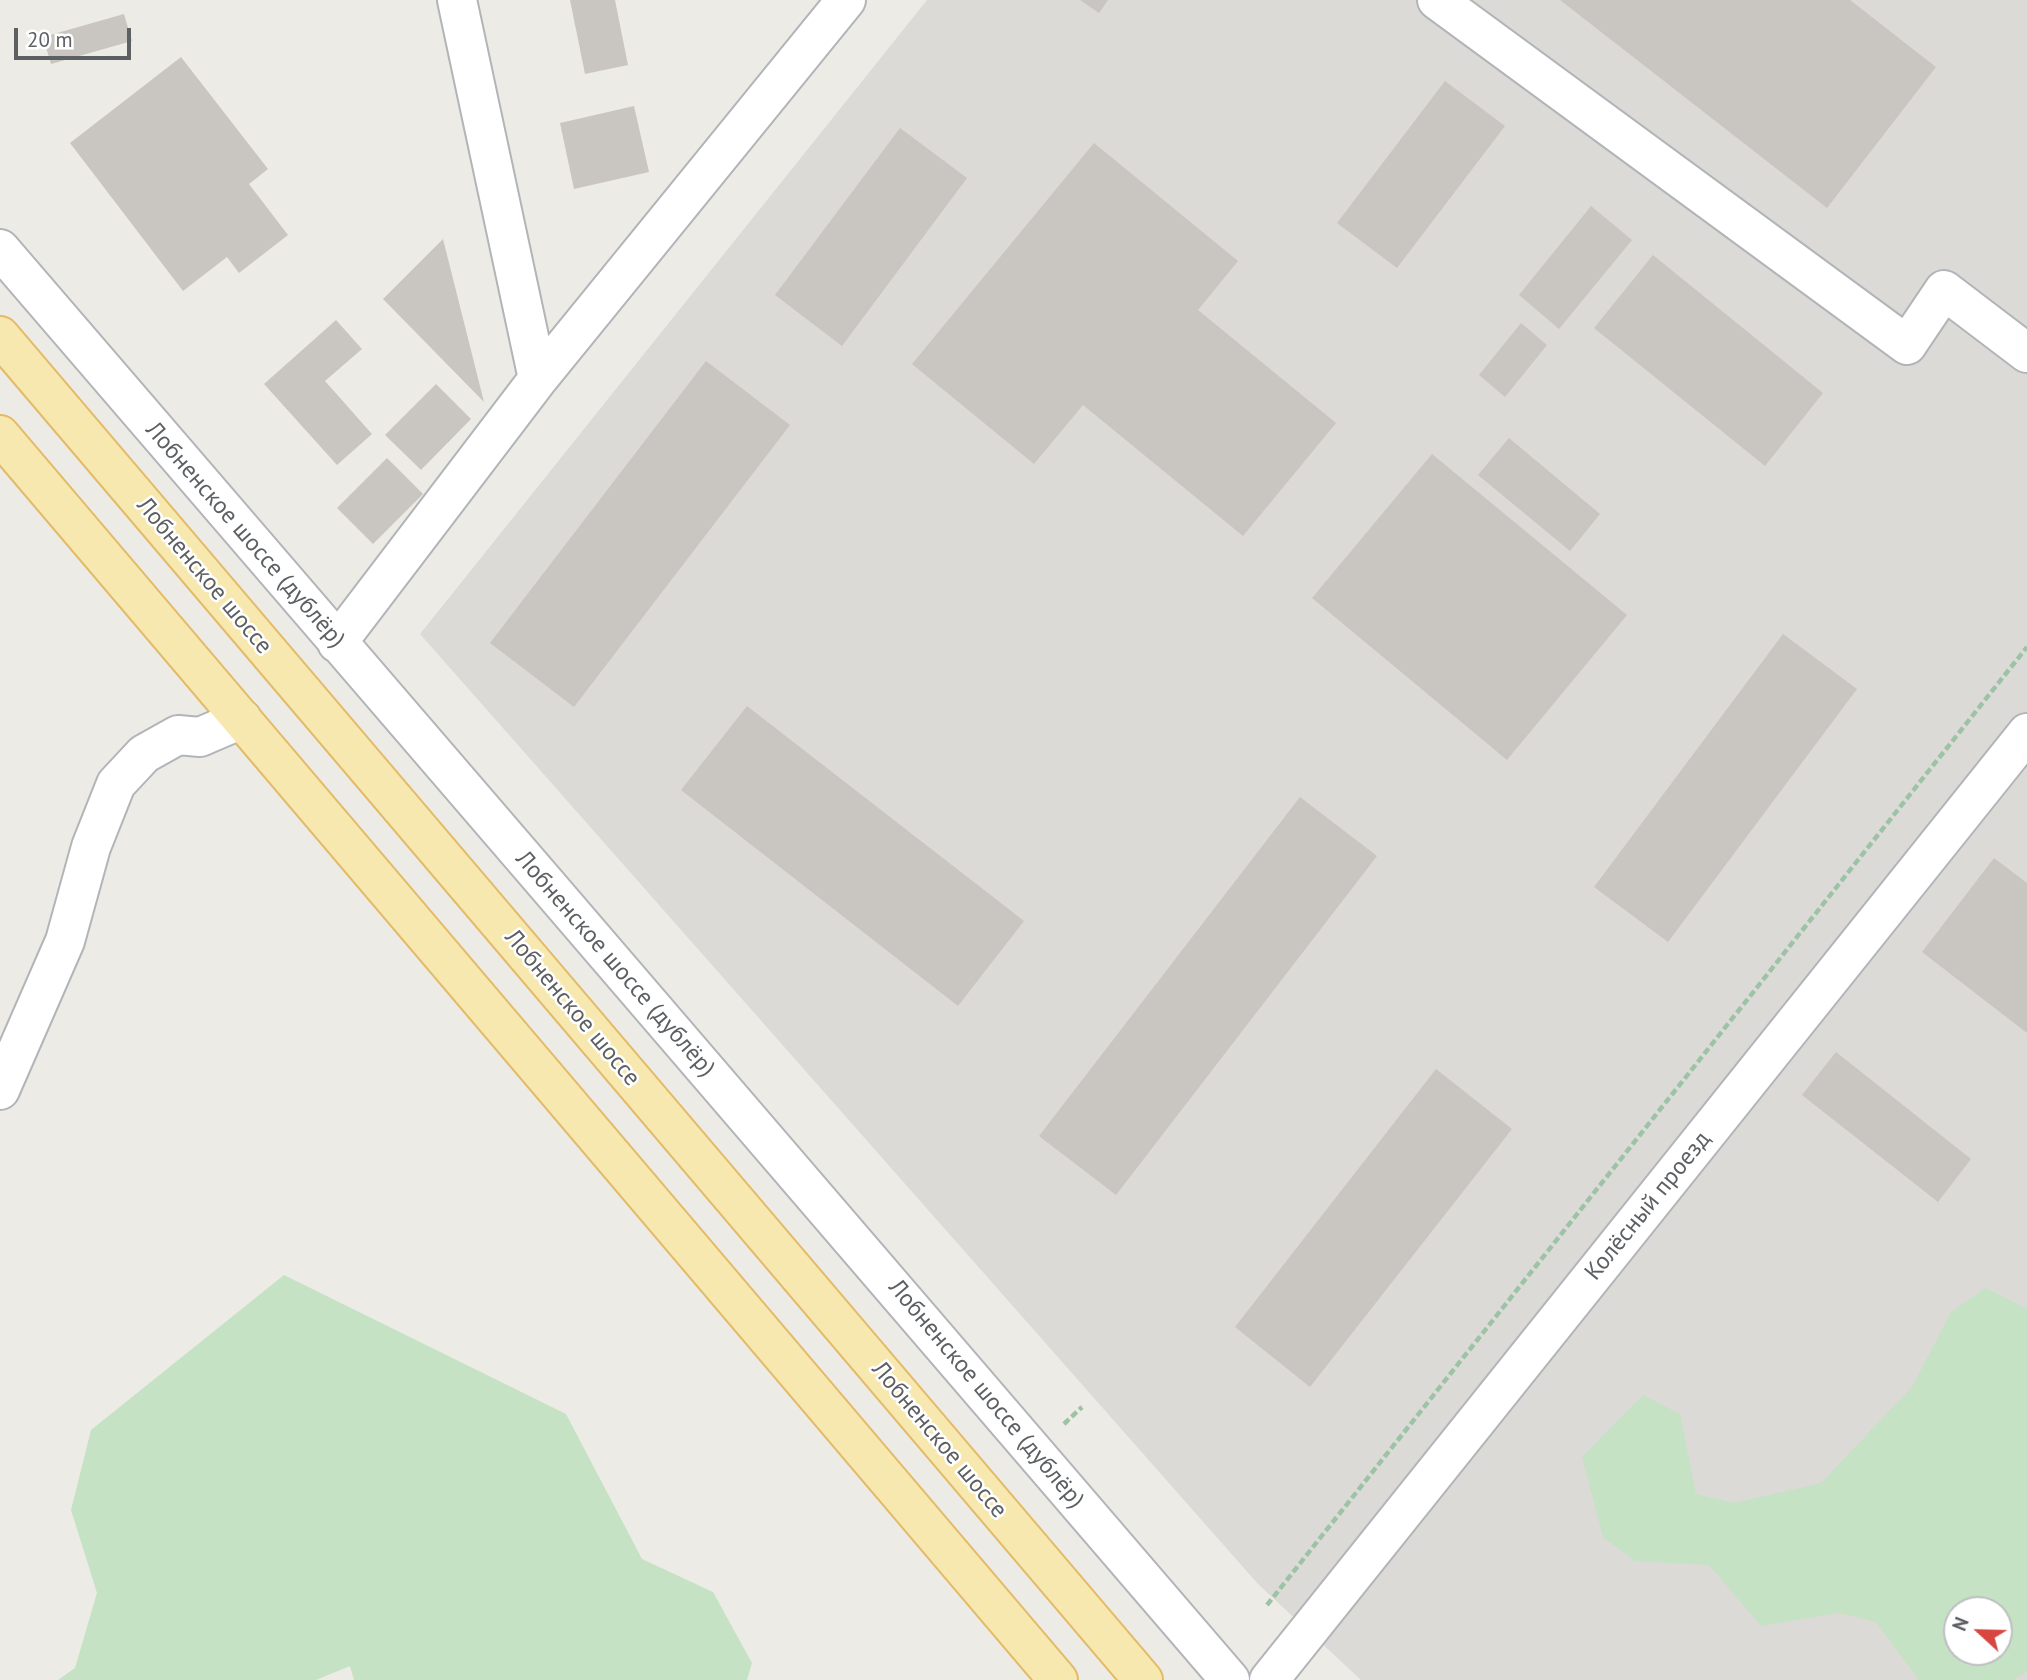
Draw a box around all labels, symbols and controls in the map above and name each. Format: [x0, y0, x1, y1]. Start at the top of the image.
scale bar [18, 14, 135, 58]
text: 20 m [27, 26, 73, 53]
street label: Лобненское шоссе (дублёр) [139, 416, 351, 654]
street label: Лобненское шоссе [130, 492, 278, 660]
street label: Лобненское шоссе (дублёр) [509, 845, 721, 1083]
street label: Лобненское шоссе [498, 924, 646, 1092]
street label: Колёсный проезд [1579, 1126, 1717, 1286]
street label: Лобненское шоссе (дублёр) [882, 1274, 1090, 1514]
street label: Лобненское шоссе [865, 1356, 1013, 1524]
north arrow [1943, 1596, 2013, 1666]
text: N [1947, 1614, 1974, 1634]

